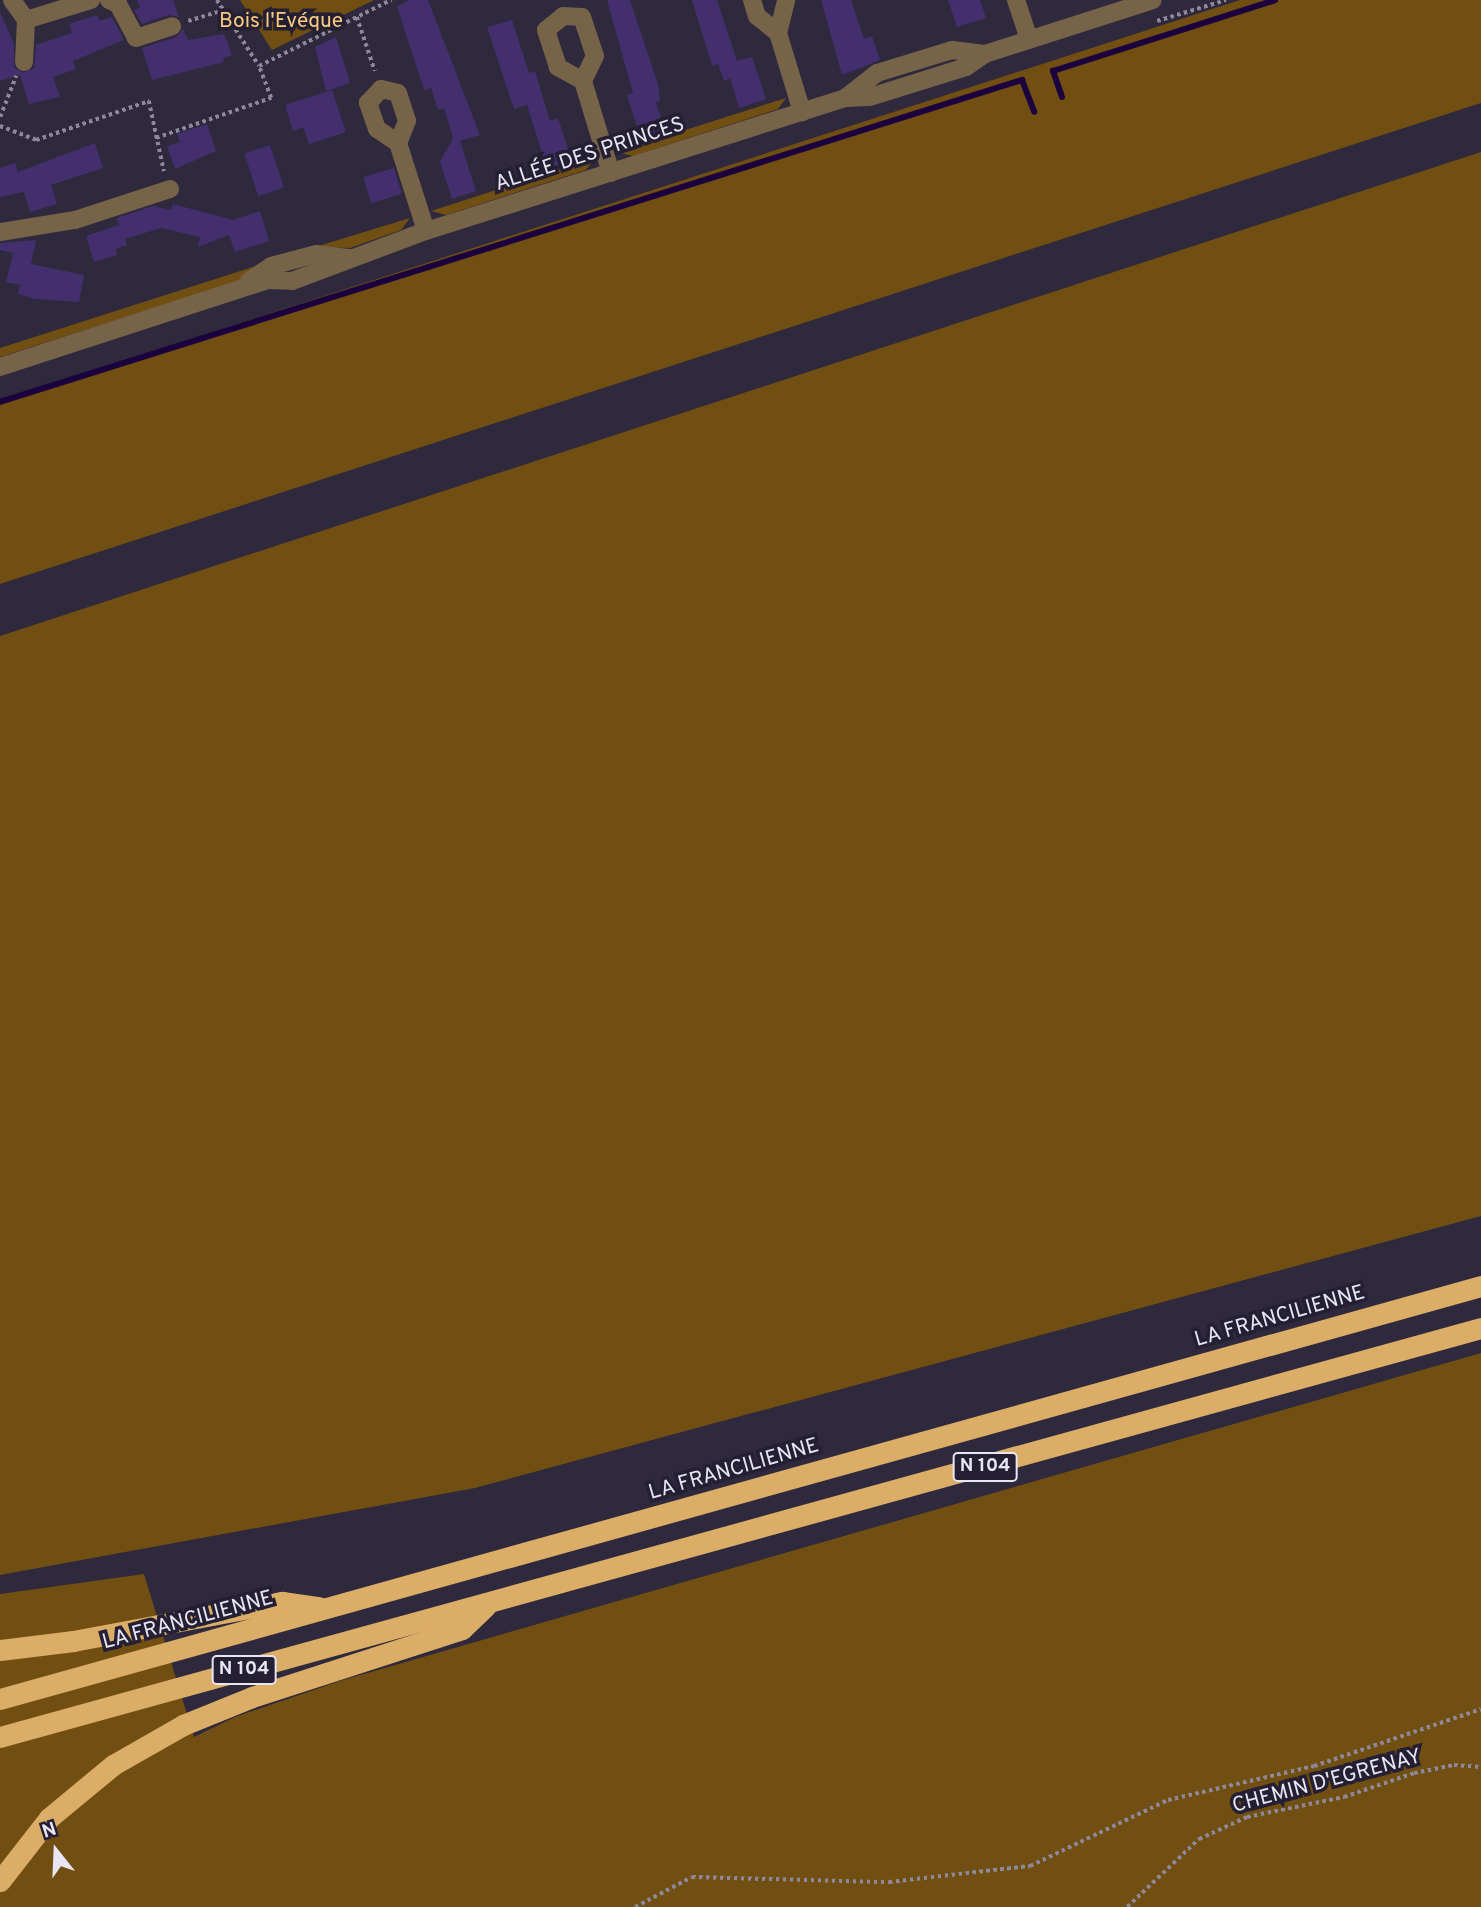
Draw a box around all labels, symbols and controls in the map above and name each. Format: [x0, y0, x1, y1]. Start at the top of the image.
park label: Bois l'Evéque [219, 9, 343, 35]
street label: ALLÉE DES PRINCES [492, 112, 688, 198]
street label: LA FRANCILIENNE [1192, 1281, 1368, 1353]
street label: LA FRANCILIENNE [646, 1434, 822, 1506]
road number: N 104 [952, 1452, 1018, 1483]
street label: LA FRANCILIENNE [99, 1586, 277, 1656]
road number: N 104 [211, 1654, 277, 1686]
street label: CHEMIN D'EGRENAY [1230, 1745, 1424, 1819]
north arrow [21, 1816, 91, 1886]
text: N [39, 1818, 60, 1845]

